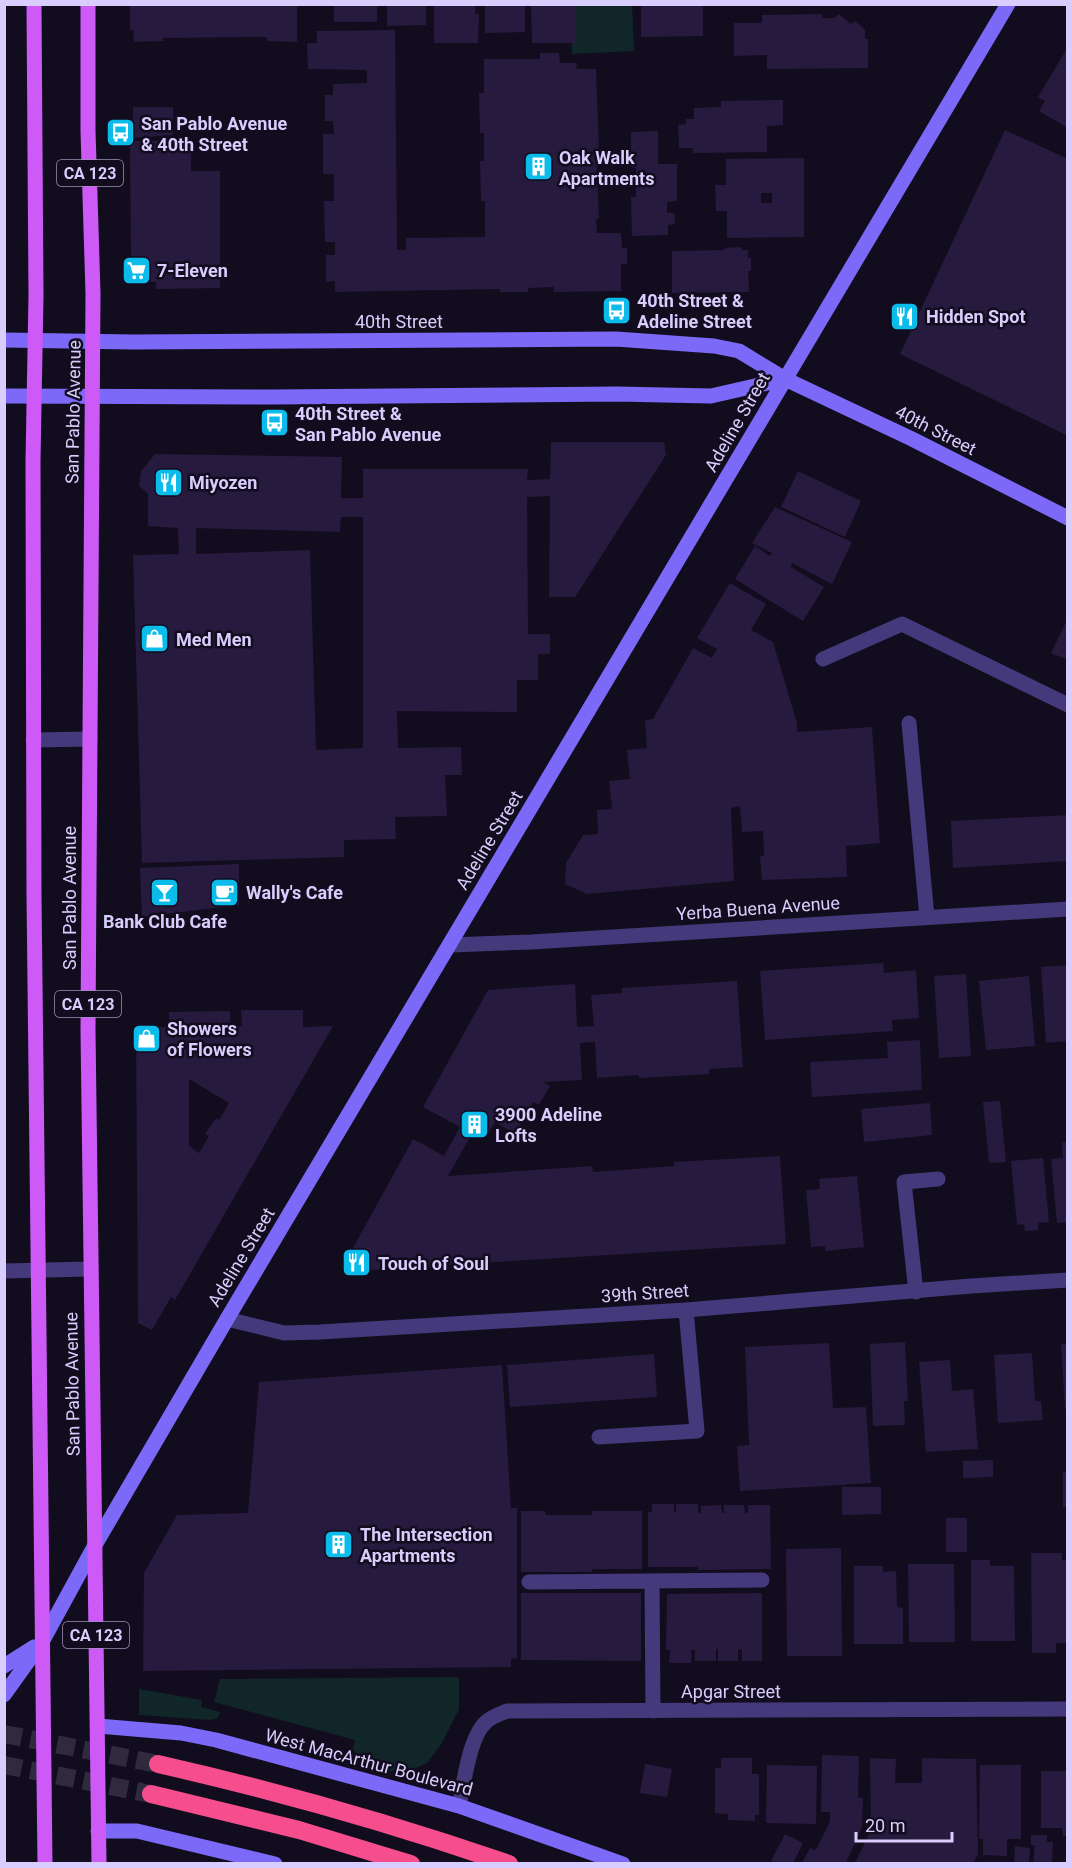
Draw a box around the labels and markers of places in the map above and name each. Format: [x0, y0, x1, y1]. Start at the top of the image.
place label: San Pablo Avenue & 40th Street [141, 113, 287, 155]
bus stop icon: San Pablo Avenue & 40th Street [104, 117, 136, 149]
place label: Oak Walk Apartments [559, 147, 654, 189]
building icon: Oak Walk Apartments [522, 151, 554, 183]
supermarket icon: 7-Eleven [120, 254, 152, 286]
place label: 7-Eleven [157, 260, 228, 281]
place label: 40th Street & Adeline Street [637, 290, 752, 332]
bus stop icon: 40th Street & Adeline Street [600, 294, 632, 326]
restaurant icon: Hidden Spot [889, 300, 921, 332]
place label: Hidden Spot [926, 306, 1025, 327]
place label: 40th Street & San Pablo Avenue [295, 403, 441, 445]
bus stop icon: 40th Street & San Pablo Avenue [258, 407, 290, 439]
restaurant icon: Miyozen [152, 466, 184, 498]
place label: Miyozen [189, 472, 257, 493]
shop icon: Med Men [139, 623, 171, 655]
place label: Med Men [176, 629, 252, 650]
bar icon: Bank Club Cafe [149, 876, 181, 908]
cafe icon: Wally's Cafe [209, 876, 241, 908]
place label: Wally's Cafe [246, 882, 343, 903]
place label: Bank Club Cafe [103, 911, 227, 932]
place label: Showers of Flowers [167, 1018, 252, 1060]
shop icon: Showers of Flowers [130, 1022, 162, 1054]
place label: 3900 Adeline Lofts [495, 1104, 602, 1146]
building icon: 3900 Adeline Lofts [458, 1108, 490, 1140]
restaurant icon: Touch of Soul [341, 1247, 373, 1279]
place label: Touch of Soul [378, 1253, 489, 1274]
place label: The Intersection Apartments [360, 1524, 493, 1566]
building icon: The Intersection Apartments [323, 1528, 355, 1560]

